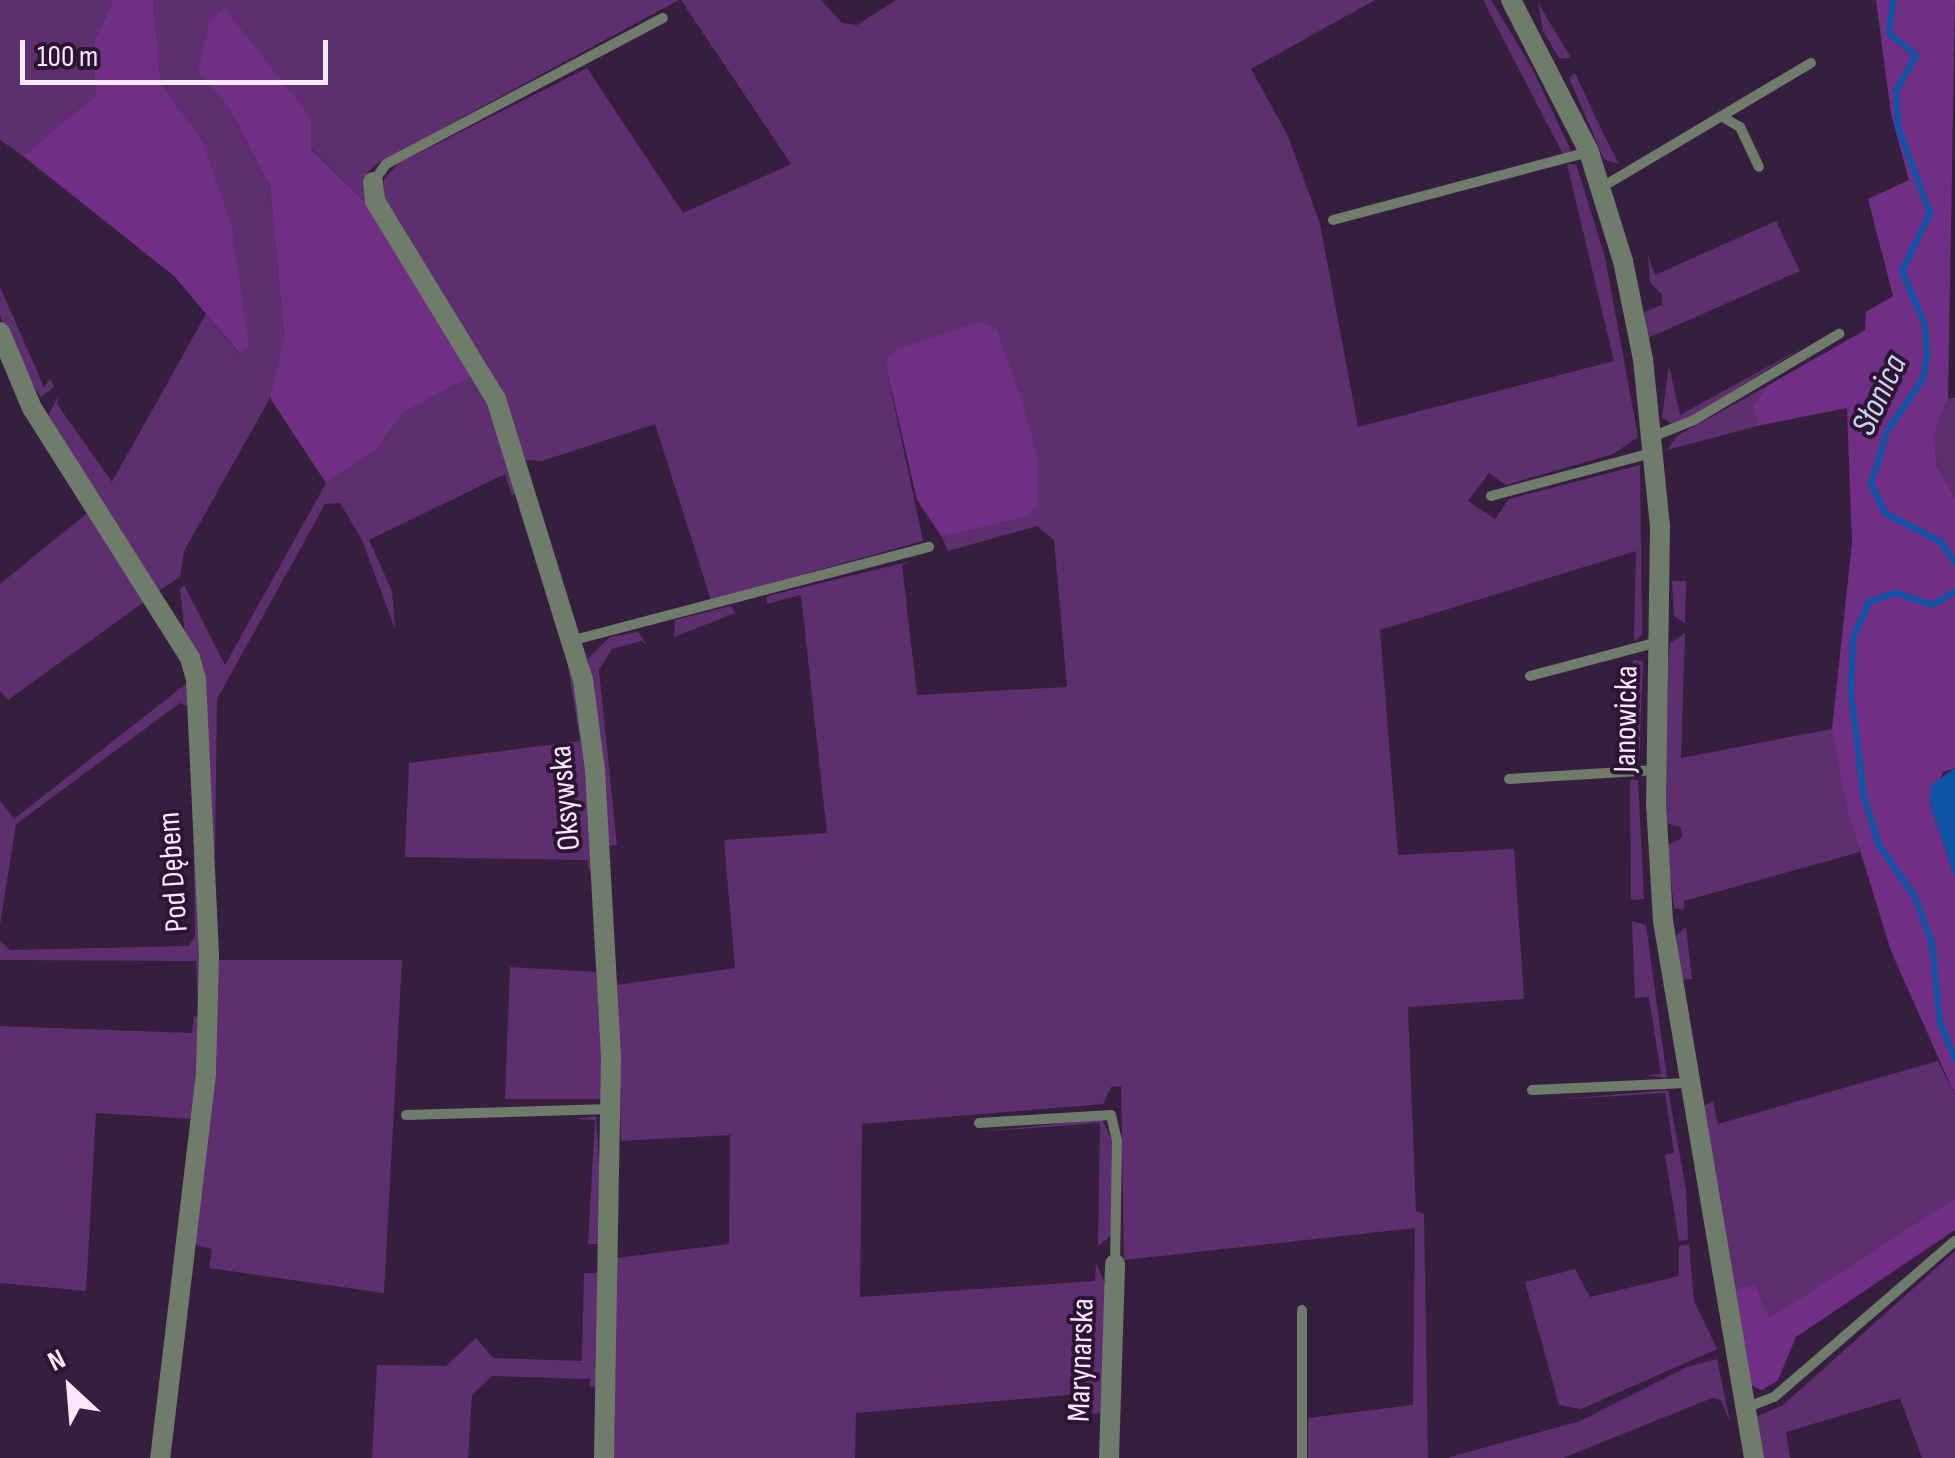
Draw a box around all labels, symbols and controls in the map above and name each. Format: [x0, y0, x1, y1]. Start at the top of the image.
scale bar [25, 20, 332, 82]
text: 100 m [37, 39, 98, 75]
water label: Słonica [1843, 348, 1917, 442]
street label: Janowicka [1607, 665, 1647, 773]
street label: Oksywska [542, 744, 590, 852]
street label: Pod Dębem [151, 811, 197, 933]
street label: Marynarska [1061, 1297, 1103, 1423]
north arrow [20, 1338, 120, 1438]
text: N [43, 1342, 71, 1379]

